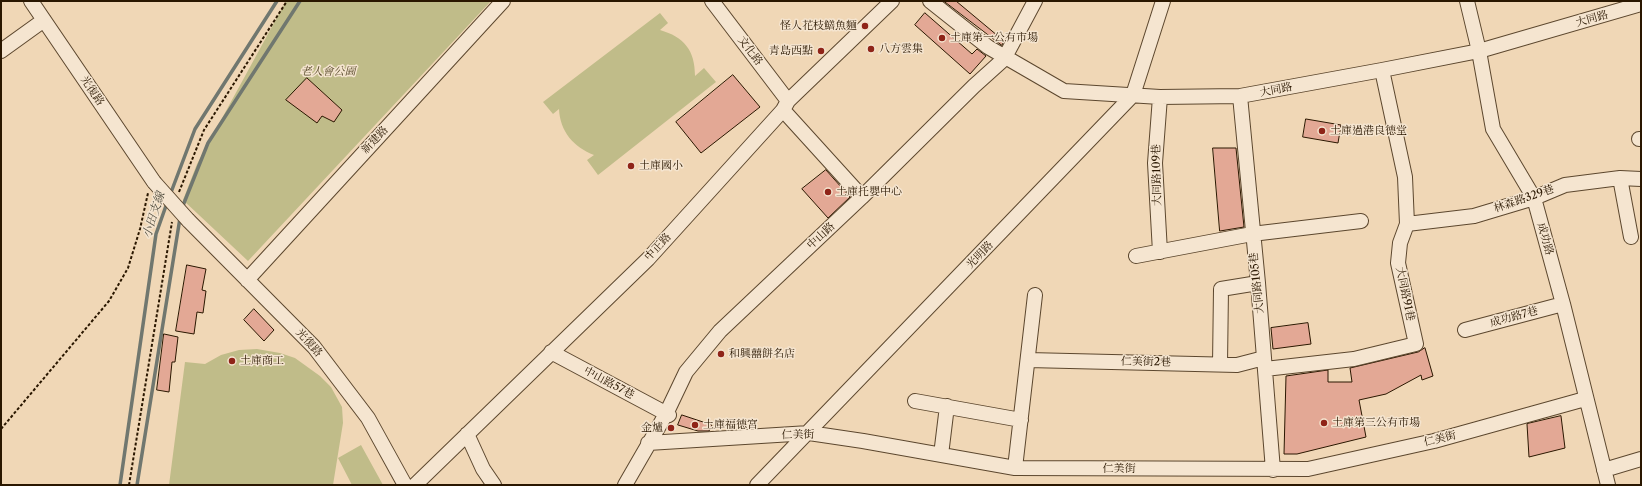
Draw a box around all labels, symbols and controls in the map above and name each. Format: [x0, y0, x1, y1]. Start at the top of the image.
street label: 大同路 [1574, 8, 1610, 30]
place label: 怪人花枝鱔魚麵 [780, 19, 857, 33]
marker: 怪人花枝鱔魚麵 [860, 21, 870, 31]
place label: 土庫第一公有市場 [950, 31, 1038, 45]
marker: 土庫第一公有市場 [937, 33, 947, 43]
street label: 文化路 [735, 34, 765, 68]
place label: 八方雲集 [879, 42, 923, 56]
place label: 青島西點 [769, 44, 813, 58]
marker: 八方雲集 [866, 44, 876, 54]
marker: 青島西點 [816, 46, 826, 56]
park label: 老人會公園 [301, 65, 355, 79]
street label: 光復路 [77, 74, 107, 108]
street label: 大同路 [1259, 80, 1293, 100]
street label: 新建路 [359, 123, 391, 157]
place label: 土庫過港良德堂 [1330, 124, 1407, 138]
marker: 土庫過港良德堂 [1317, 126, 1327, 136]
street label: 大同路109巷 [1150, 144, 1164, 206]
place label: 土庫國小 [639, 159, 683, 173]
marker: 土庫國小 [626, 161, 636, 171]
street label: 林森路329巷 [1492, 183, 1556, 215]
place label: 土庫托嬰中心 [836, 185, 902, 199]
marker: 土庫托嬰中心 [823, 187, 833, 197]
water label: 小田支線 [140, 190, 168, 240]
street label: 中山路 [804, 220, 838, 252]
street label: 成功路 [1534, 221, 1556, 257]
street label: 中正路 [642, 230, 674, 264]
street label: 光明路 [964, 239, 996, 271]
street label: 大同路105巷 [1247, 252, 1267, 314]
street label: 大同路91巷 [1393, 266, 1417, 322]
street label: 成功路7巷 [1488, 304, 1540, 330]
street label: 光復路 [293, 326, 325, 360]
place label: 和興囍餅名店 [729, 347, 795, 361]
marker: 和興囍餅名店 [716, 349, 726, 359]
place label: 土庫商工 [240, 354, 284, 368]
street label: 仁美街2巷 [1121, 355, 1171, 369]
marker: 土庫商工 [227, 356, 237, 366]
street label: 中山路57巷 [581, 364, 637, 402]
place label: 土庫第三公有市場 [1332, 416, 1420, 430]
place label: 土庫福德宮 [703, 418, 758, 432]
marker: 土庫第三公有市場 [1319, 418, 1329, 428]
marker: 土庫福德宮 [690, 420, 700, 430]
place label: 金爐 [641, 421, 663, 435]
marker: 金爐 [666, 423, 676, 433]
street label: 仁美街 [781, 428, 815, 442]
street label: 仁美街 [1422, 429, 1458, 449]
street label: 仁美街 [1103, 462, 1135, 476]

